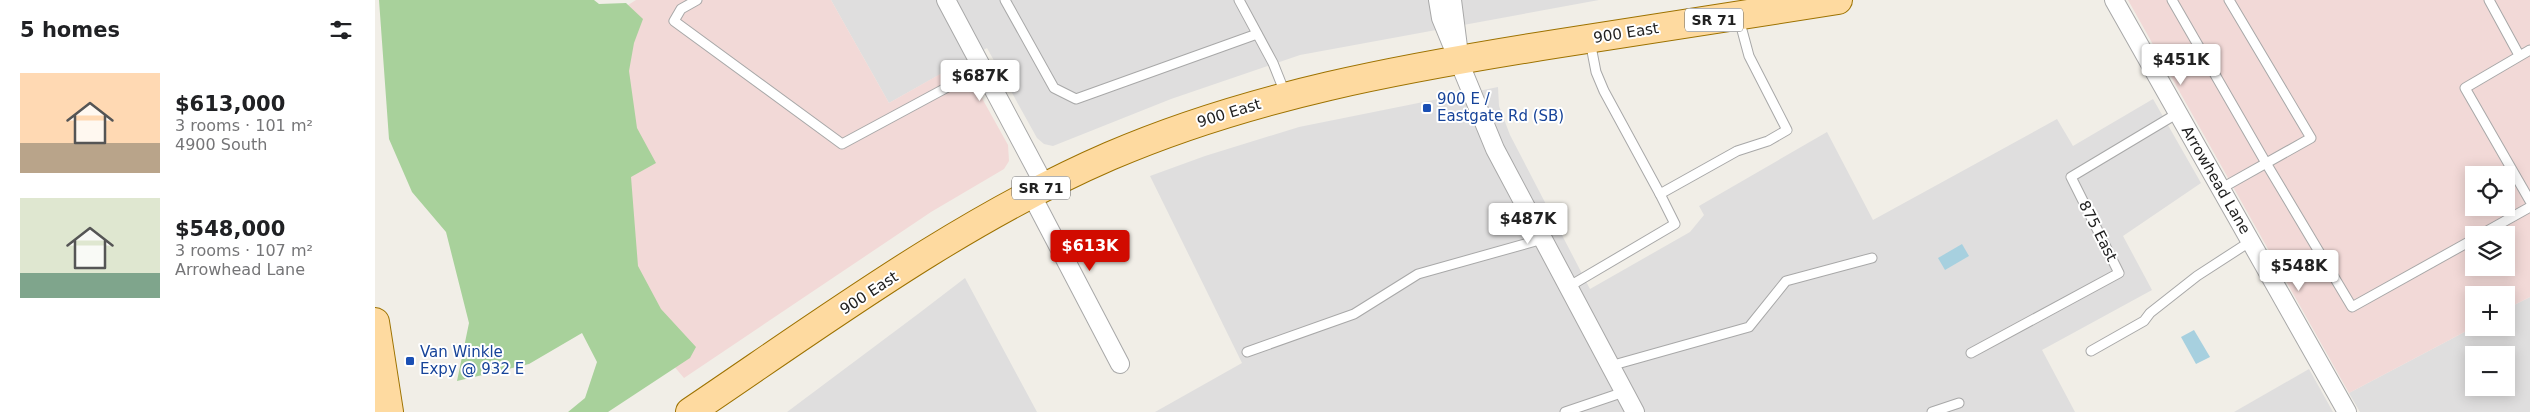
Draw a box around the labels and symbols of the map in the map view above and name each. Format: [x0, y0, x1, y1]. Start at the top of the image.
road number: SR 71 [1685, 8, 1743, 32]
street label: 900 East [1592, 19, 1660, 47]
pin: $451K [2146, 44, 2216, 86]
pin: $687K [945, 59, 1015, 102]
place label: 900 E / Eastgate Rd (SB) [1437, 90, 1564, 125]
street label: 900 East [1195, 95, 1263, 131]
marker: 900 E / Eastgate Rd (SB) [1421, 102, 1433, 114]
street label: Arrowhead Lane [2178, 123, 2254, 237]
road number: SR 71 [1012, 177, 1070, 200]
street label: 875 East [2075, 198, 2121, 264]
pin: $487K [1493, 202, 1563, 245]
pin: $613K [1055, 230, 1125, 272]
pin: $548K [2264, 250, 2334, 292]
street label: 900 East [837, 267, 902, 318]
place label: Van Winkle Expy @ 932 E [420, 343, 524, 378]
marker: Van Winkle Expy @ 932 E [404, 355, 416, 367]

